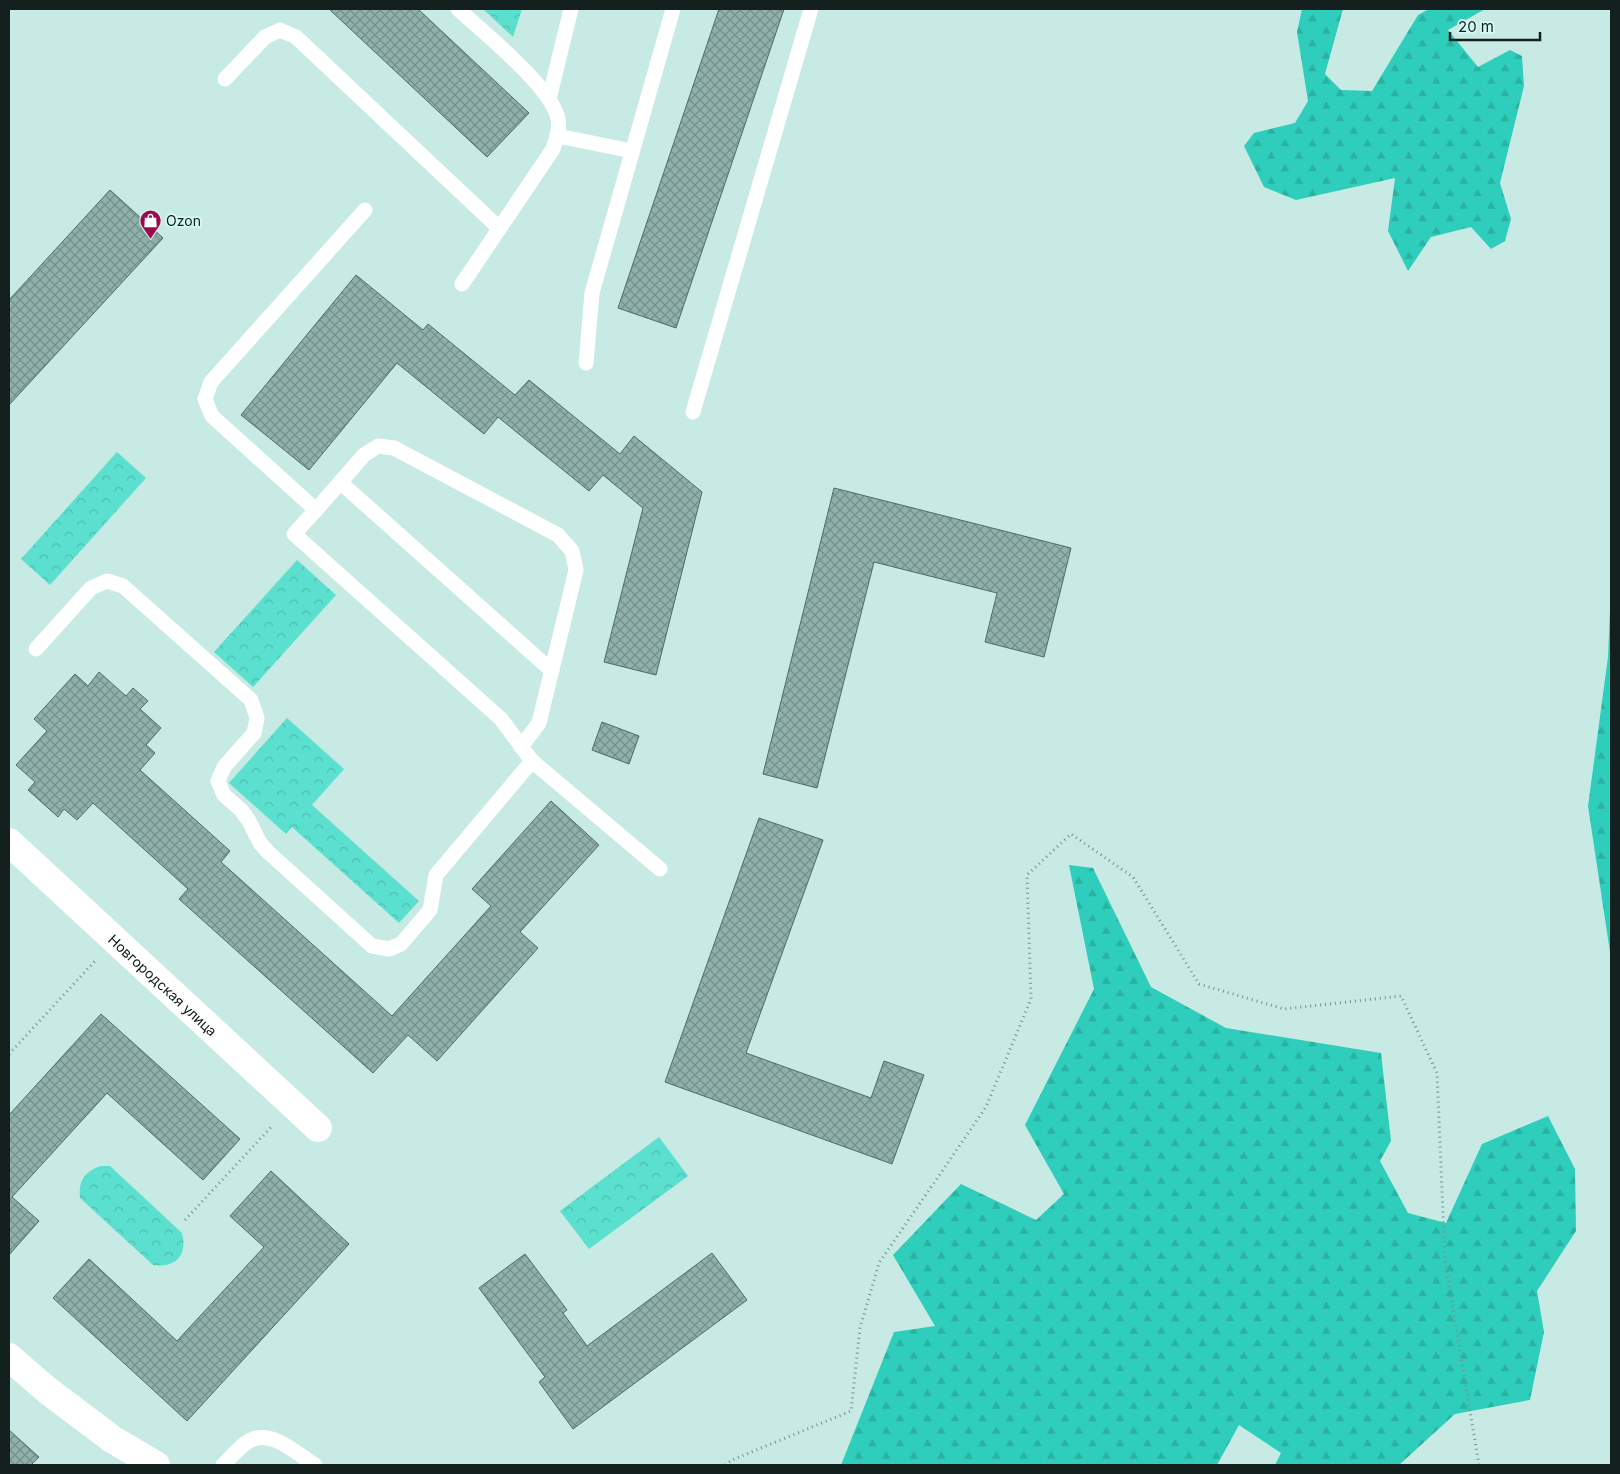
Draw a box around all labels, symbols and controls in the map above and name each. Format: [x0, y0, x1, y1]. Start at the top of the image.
scale bar [1450, 10, 1540, 42]
text: 20 m [1458, 17, 1494, 36]
shop icon: Ozon [138, 208, 162, 239]
place label: Ozon [166, 212, 201, 229]
street label: Новгородская улица [105, 930, 221, 1039]

